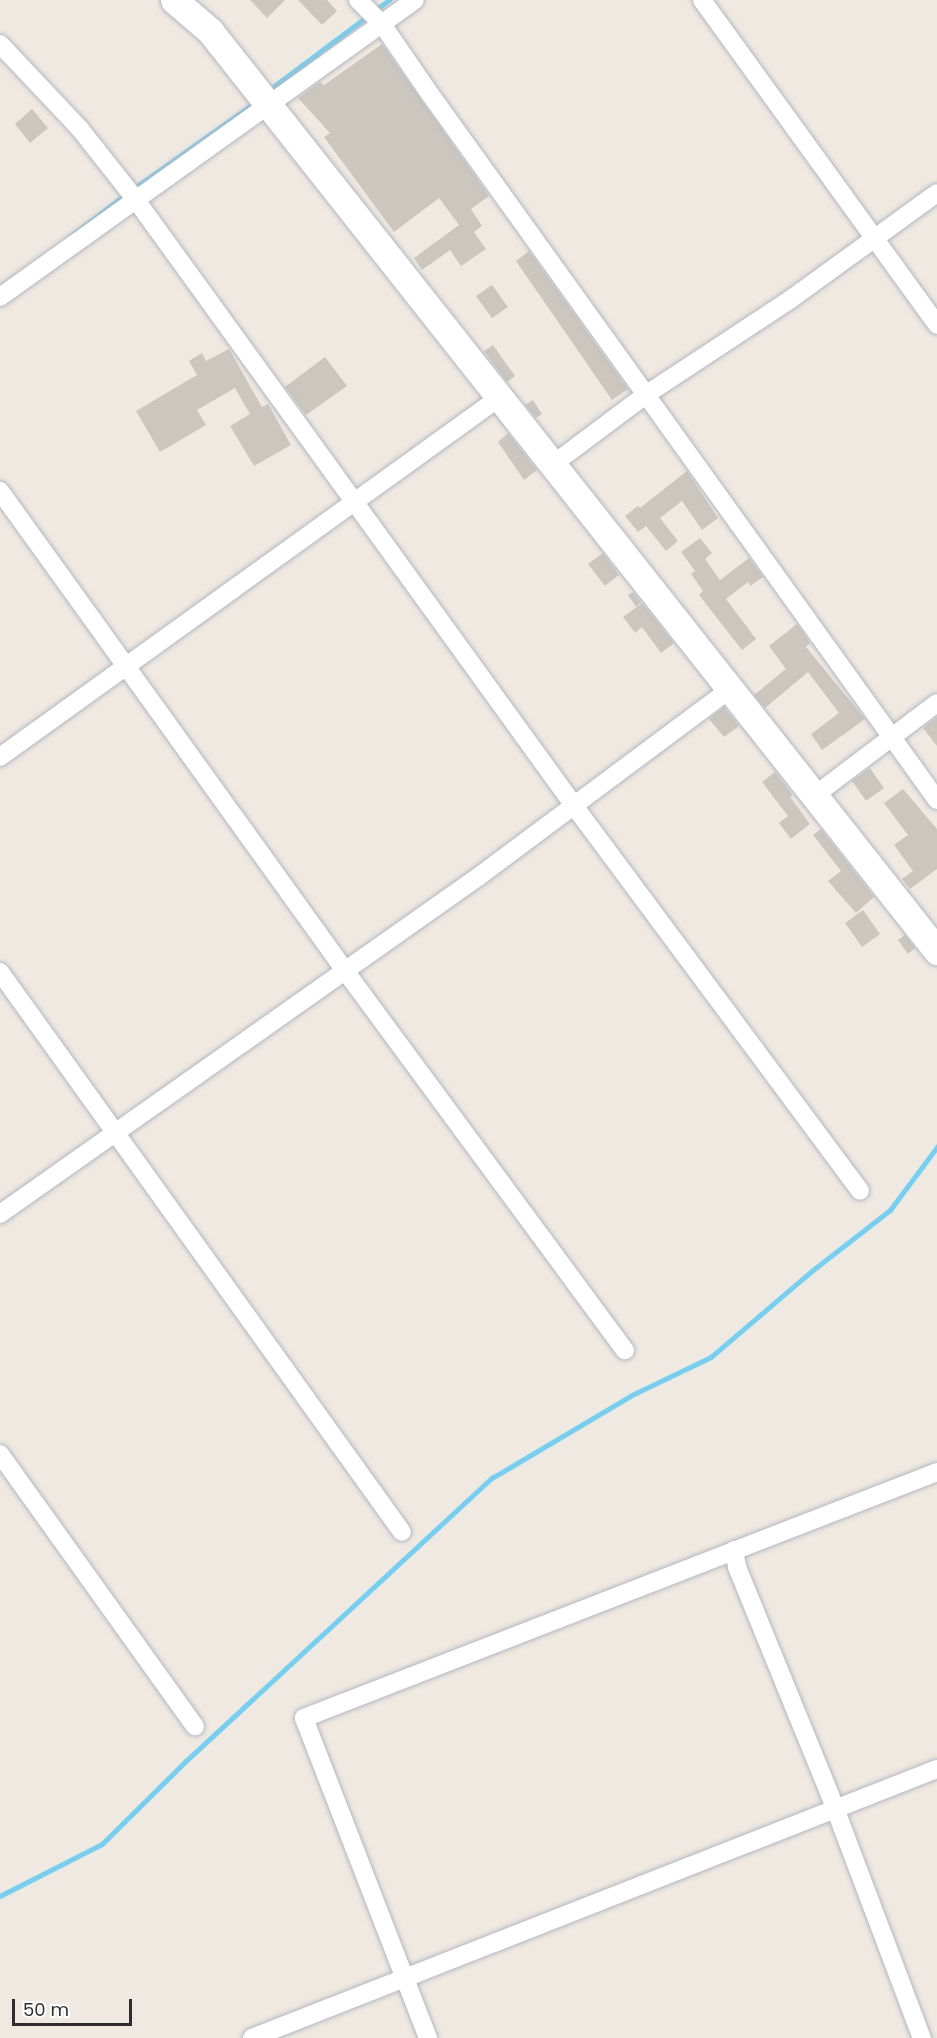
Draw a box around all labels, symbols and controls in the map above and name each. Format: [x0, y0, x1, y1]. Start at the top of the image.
scale bar [15, 1987, 135, 2025]
text: 50 m [23, 1997, 69, 2022]

